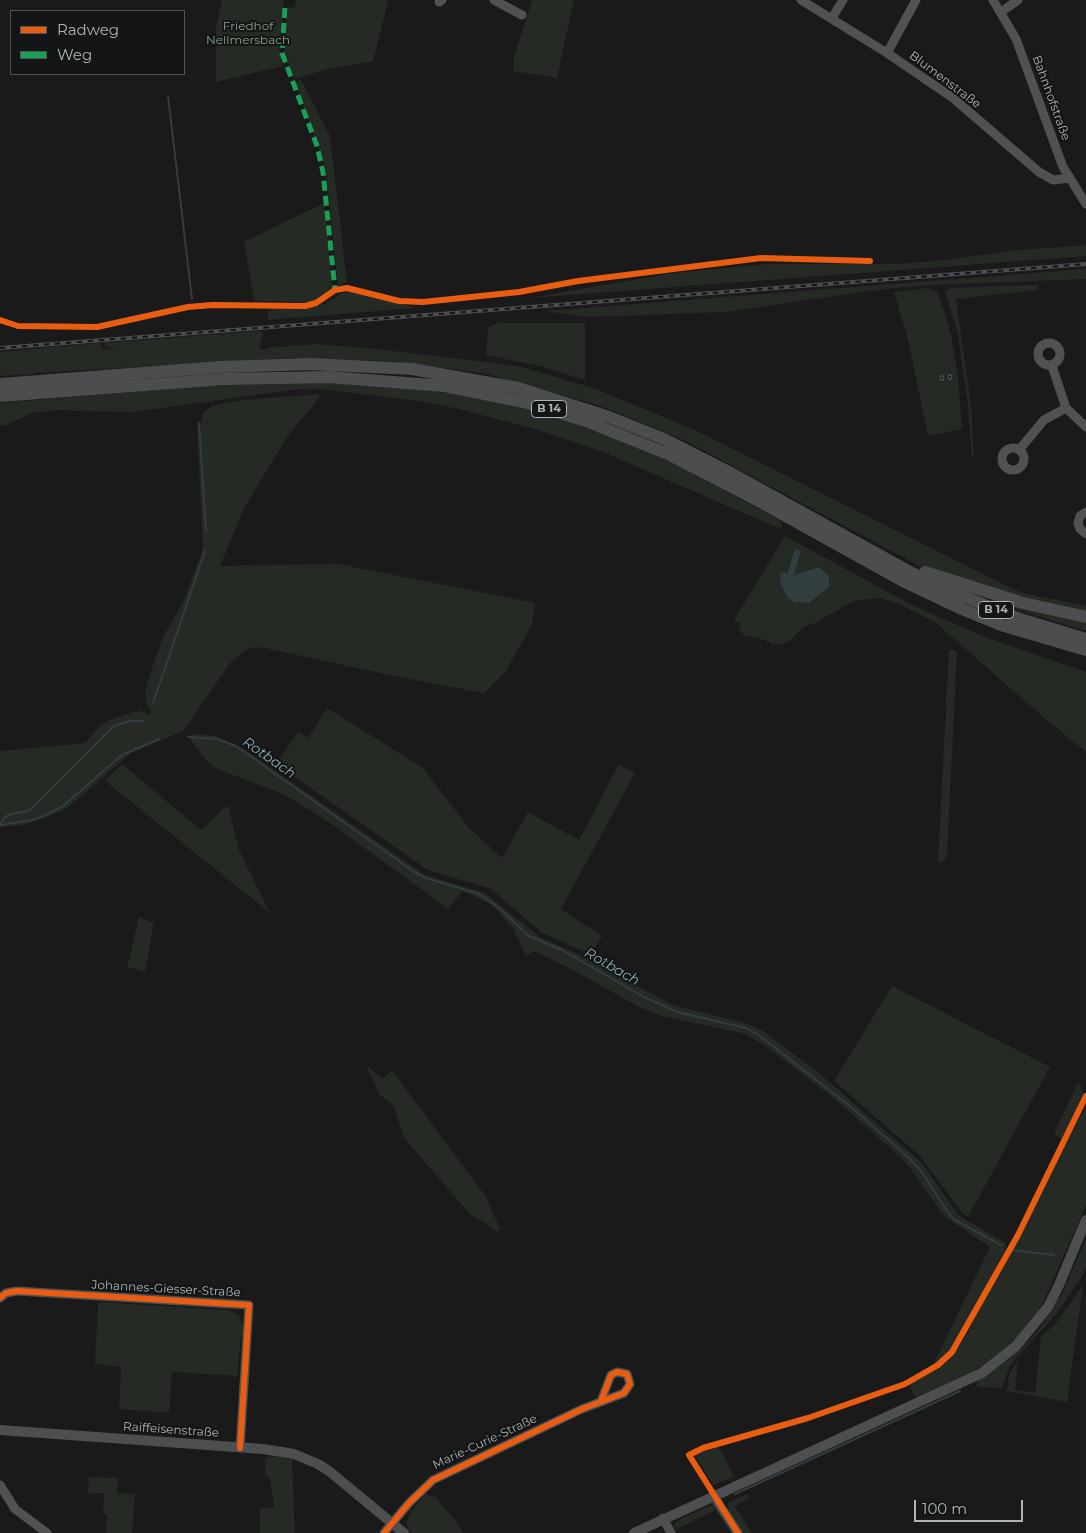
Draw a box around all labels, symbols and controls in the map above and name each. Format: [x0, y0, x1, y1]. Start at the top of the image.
legend [10, 10, 185, 75]
park label: Friedhof Nellmersbach [206, 19, 290, 47]
text: Radweg [57, 20, 119, 39]
text: Weg [57, 45, 92, 64]
street label: Blumenstraße [906, 48, 984, 112]
street label: Bahnhofstraße [1029, 54, 1073, 142]
road number: B 14 [532, 400, 566, 418]
road number: B 14 [978, 602, 1014, 618]
water label: Rotbach [239, 734, 299, 782]
water label: Rotbach [581, 945, 643, 989]
street label: Johannes-Giesser-Straße [91, 1278, 241, 1300]
street label: Marie-Curie-Straße [431, 1411, 539, 1473]
street label: Raiffeisenstraße [123, 1419, 219, 1441]
scale bar [916, 1490, 1025, 1522]
text: 100 m [922, 1499, 967, 1518]

